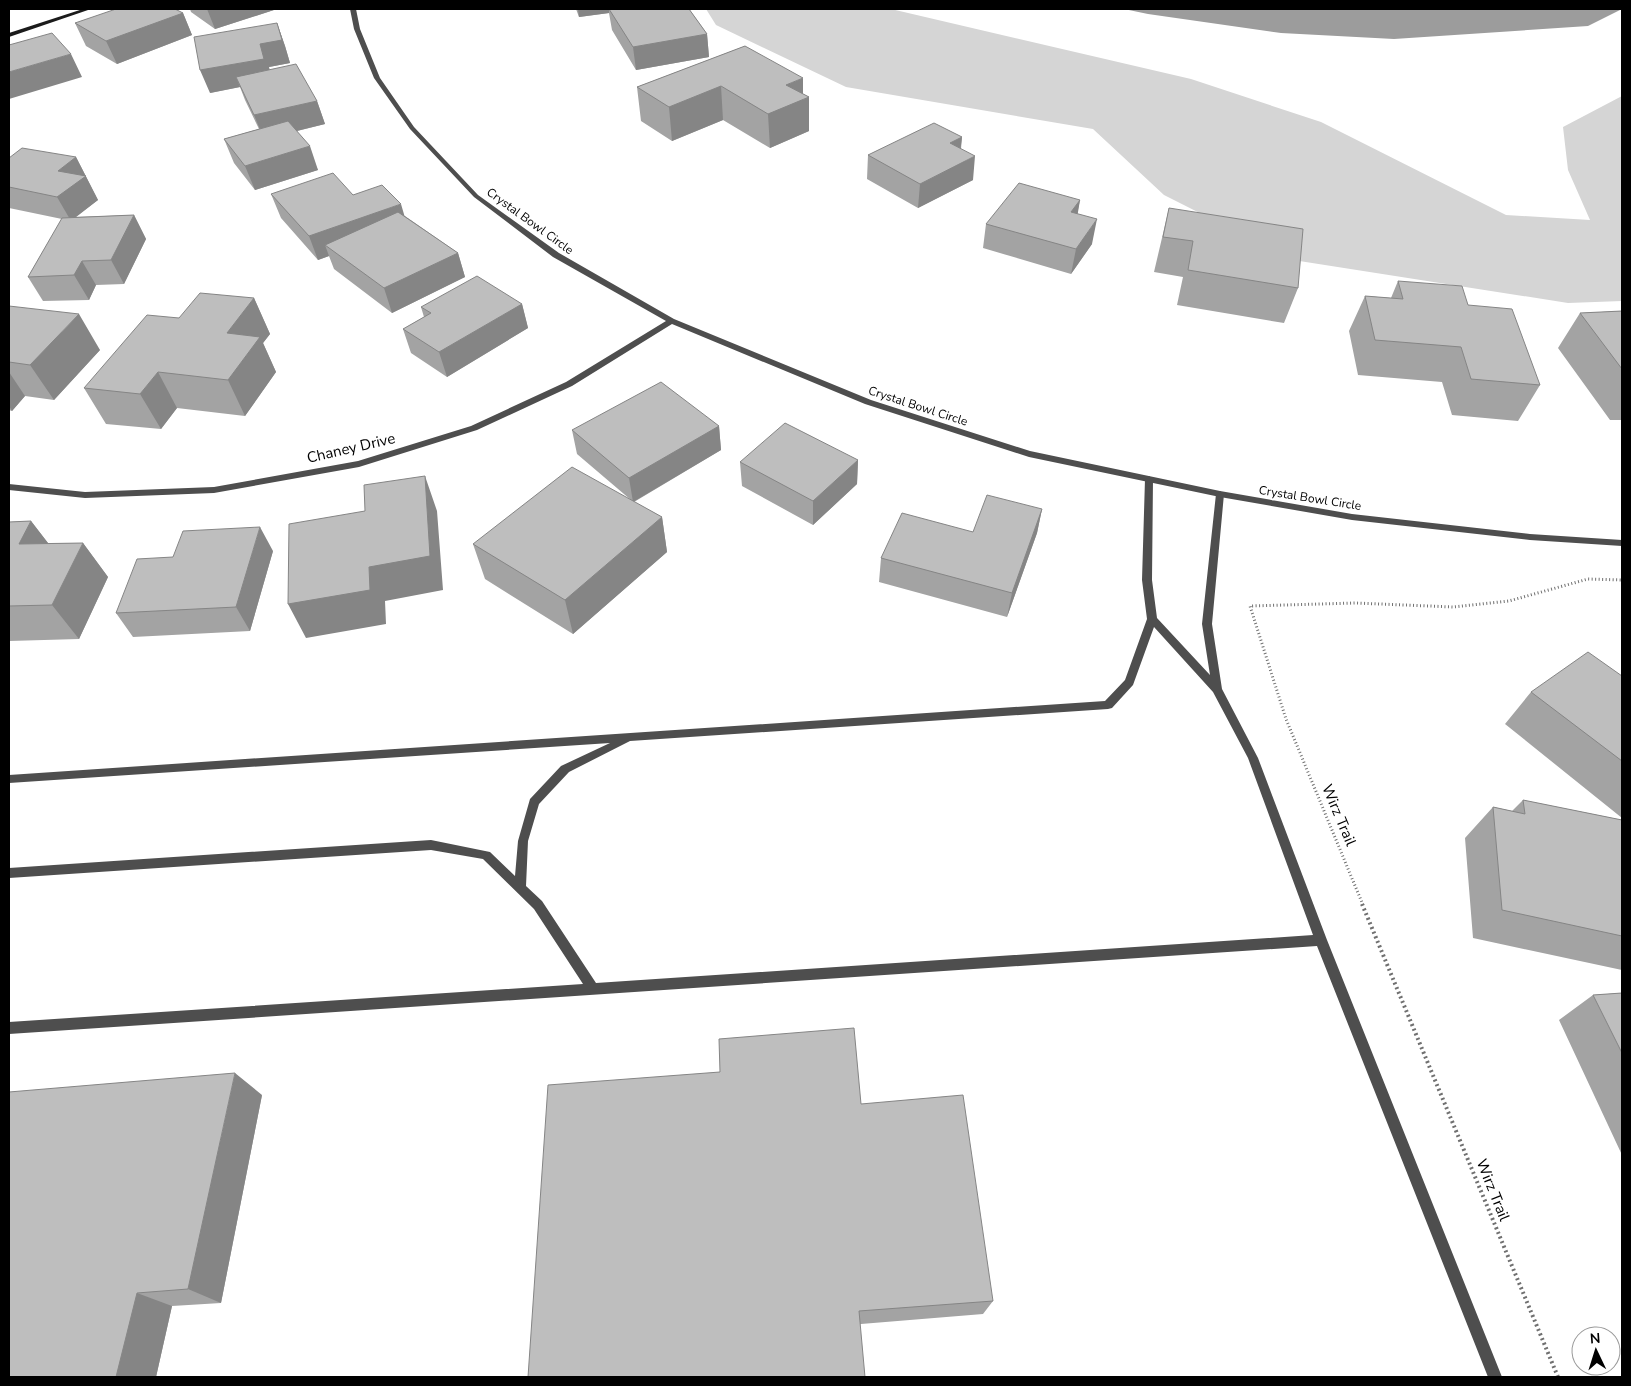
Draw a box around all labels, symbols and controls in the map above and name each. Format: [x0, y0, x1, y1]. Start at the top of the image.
street label: Crystal Bowl Circle [483, 184, 577, 258]
street label: Crystal Bowl Circle [866, 382, 970, 430]
street label: Chaney Drive [305, 428, 397, 468]
street label: Crystal Bowl Circle [1258, 482, 1362, 514]
street label: Wirz Trail [1317, 781, 1361, 849]
street label: Wirz Trail [1472, 1156, 1515, 1225]
north arrow [1571, 1326, 1621, 1376]
text: N [1589, 1329, 1601, 1348]

